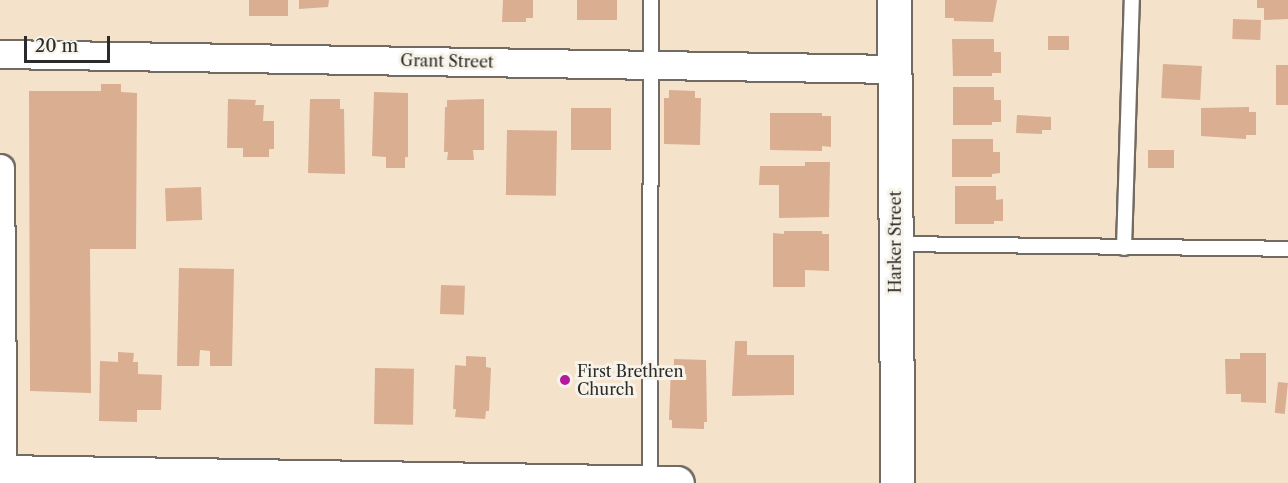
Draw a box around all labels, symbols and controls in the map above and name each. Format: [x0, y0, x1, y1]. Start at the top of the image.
scale bar [27, 24, 112, 62]
text: 20 m [35, 35, 78, 57]
street label: Grant Street [400, 51, 494, 71]
street label: Harker Street [885, 191, 905, 293]
place label: First Brethren Church [577, 361, 684, 399]
marker: First Brethren Church [558, 373, 572, 387]

